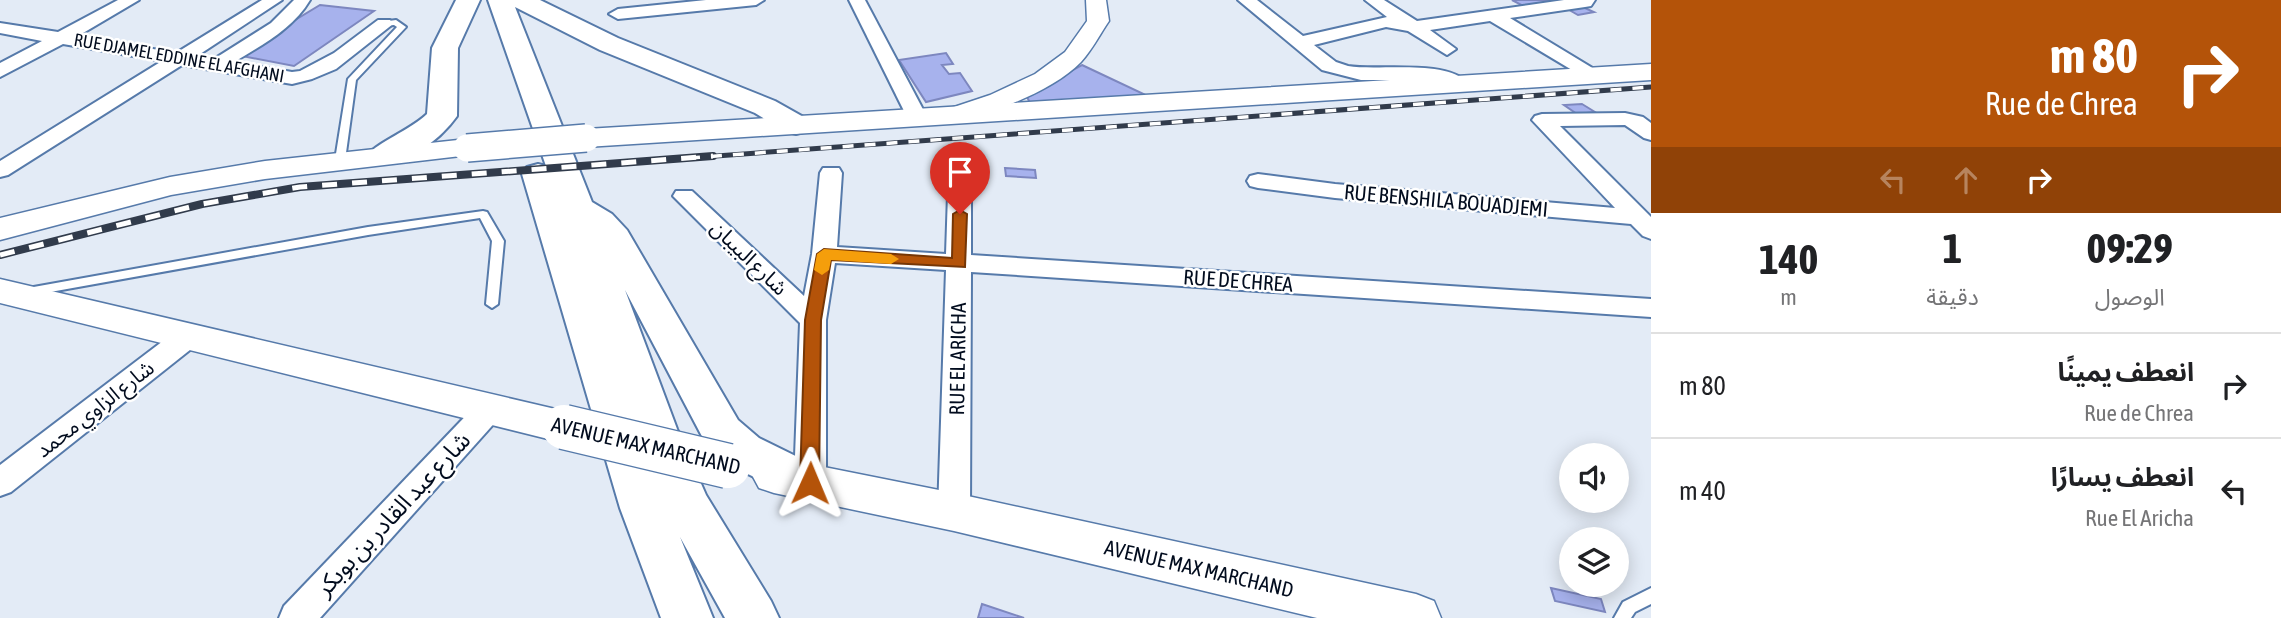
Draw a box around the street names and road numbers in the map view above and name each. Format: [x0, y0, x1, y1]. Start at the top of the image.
street label: RUE DJAMEL EDDINE EL AFGHANI [72, 29, 286, 86]
street label: RUE BENSHILA BOUADJEMI [1343, 179, 1549, 221]
street label: شارع البيبان [704, 215, 793, 302]
street label: RUE DE CHREA [1183, 264, 1294, 296]
street label: RUE EL ARICHA [944, 302, 970, 416]
street label: شارع الزاوي محمد [31, 355, 161, 466]
street label: AVENUE MAX MARCHAND [549, 412, 743, 478]
street label: شارع عبد القادر بن بوبكر [309, 426, 478, 605]
street label: AVENUE MAX MARCHAND [1102, 535, 1296, 601]

